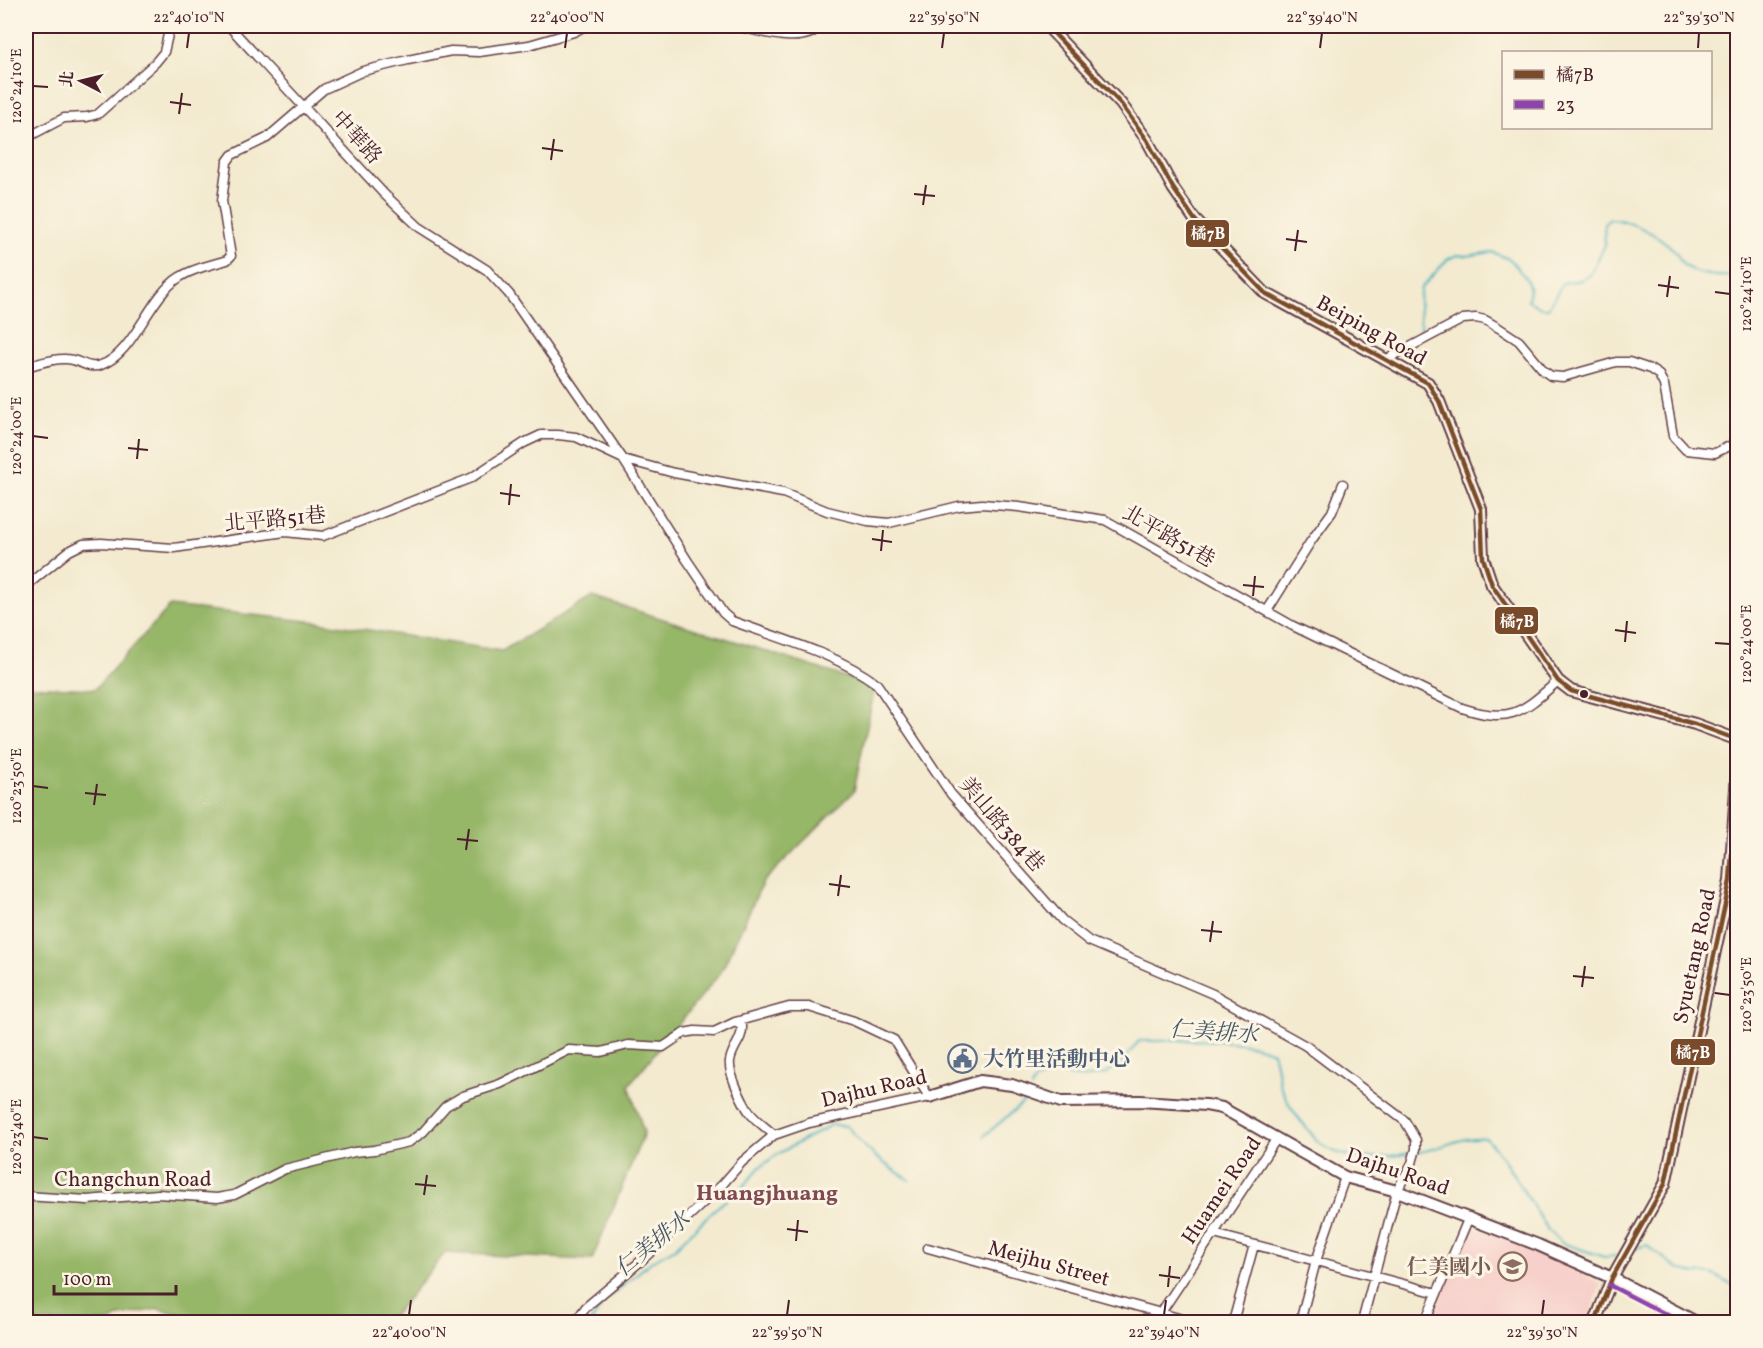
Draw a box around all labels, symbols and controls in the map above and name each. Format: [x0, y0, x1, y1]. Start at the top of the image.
text: 22°40'10"N [153, 8, 225, 29]
text: 22°40'00"N [530, 8, 604, 29]
text: 22°39'50"N [908, 8, 980, 29]
text: 22°39'40"N [1286, 8, 1358, 29]
text: 22°39'30"N [1663, 8, 1735, 29]
text: 120°24'10"E [7, 48, 28, 124]
north arrow [51, 51, 111, 111]
legend [1502, 51, 1712, 129]
text: 橘7B [1556, 64, 1594, 89]
text: 北 [56, 70, 80, 89]
text: 23 [1556, 94, 1574, 119]
street label: 中華路 [324, 105, 388, 171]
line badge: 橘7B [1185, 219, 1230, 248]
text: 橘7B [1191, 224, 1225, 246]
text: 120°24'10"E [1737, 256, 1758, 332]
street label: Beiping Road [1311, 289, 1432, 374]
text: 120°24'00"E [7, 397, 28, 475]
street label: 北平路51巷 [1117, 499, 1220, 575]
street label: 北平路51巷 [223, 502, 327, 539]
text: 120°24'00"E [1737, 605, 1758, 683]
line badge: 橘7B [1494, 606, 1539, 635]
text: 橘7B [1500, 612, 1534, 634]
unlabelled marker [1578, 688, 1590, 700]
text: 120°23'50"E [7, 748, 28, 824]
street label: 美山路384巷 [951, 771, 1050, 879]
street label: Syuetang Road [1667, 886, 1724, 1027]
text: 120°23'50"E [1737, 957, 1758, 1033]
water label: 仁美排水 [1169, 1015, 1261, 1052]
line badge: 橘7B [1670, 1038, 1716, 1066]
public building icon: 大竹里活動中心 [946, 1043, 978, 1075]
text: 橘7B [1676, 1043, 1710, 1065]
place label: 大竹里活動中心 [983, 1046, 1130, 1075]
street label: Dajhu Road [819, 1063, 930, 1116]
text: 120°23'40"E [7, 1099, 28, 1175]
street label: Huamei Road [1175, 1131, 1269, 1251]
street label: Dajhu Road [1342, 1141, 1453, 1204]
street label: Changchun Road [54, 1166, 212, 1195]
district label: Huangjhuang [696, 1179, 838, 1210]
water label: 仁美排水 [610, 1204, 699, 1285]
street label: Meijhu Street [985, 1234, 1113, 1295]
school or university icon: 仁美國小 [1496, 1251, 1528, 1283]
place label: 仁美國小 [1407, 1254, 1491, 1283]
scale bar [54, 1258, 176, 1296]
text: 100 m [63, 1268, 112, 1293]
text: 22°40'00"N [372, 1323, 446, 1344]
text: 22°39'50"N [751, 1323, 823, 1344]
text: 22°39'40"N [1128, 1323, 1200, 1344]
text: 22°39'30"N [1506, 1323, 1578, 1344]

